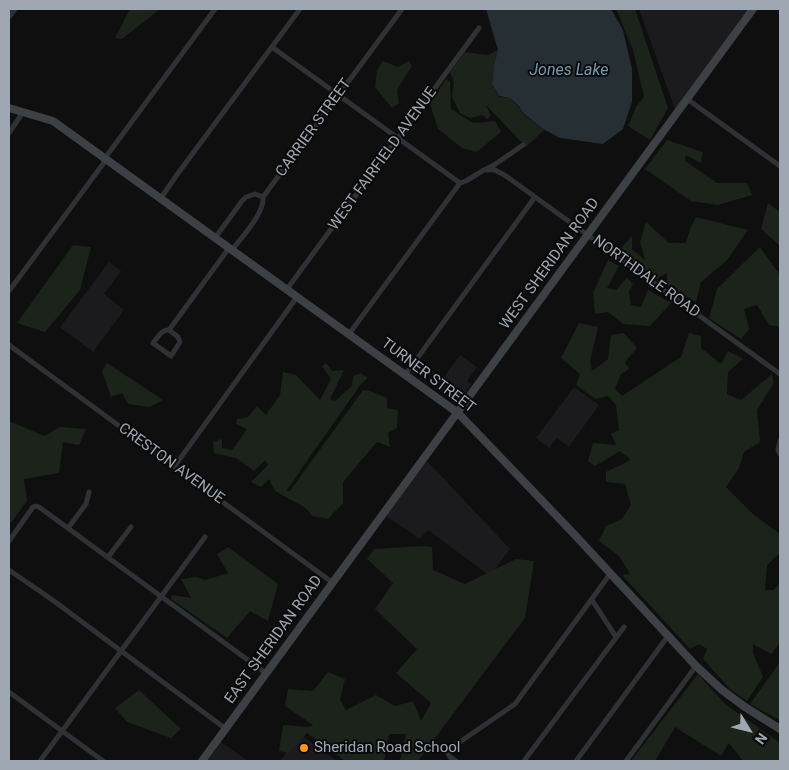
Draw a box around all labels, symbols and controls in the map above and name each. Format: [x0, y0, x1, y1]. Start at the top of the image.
water label: Jones Lake [530, 61, 608, 81]
street label: CARRIER STREET [272, 75, 356, 181]
street label: WEST FAIRFIELD AVENUE [325, 84, 441, 234]
street label: WEST SHERIDAN ROAD [496, 195, 604, 333]
street label: NORTHDALE ROAD [589, 232, 703, 322]
street label: TURNER STREET [377, 335, 479, 417]
street label: CRESTON AVENUE [115, 420, 227, 508]
street label: EAST SHERIDAN ROAD [221, 572, 327, 708]
north arrow [724, 705, 774, 755]
text: N [752, 730, 771, 748]
place label: Sheridan Road School [314, 739, 460, 757]
marker: Sheridan Road School [298, 742, 310, 754]

